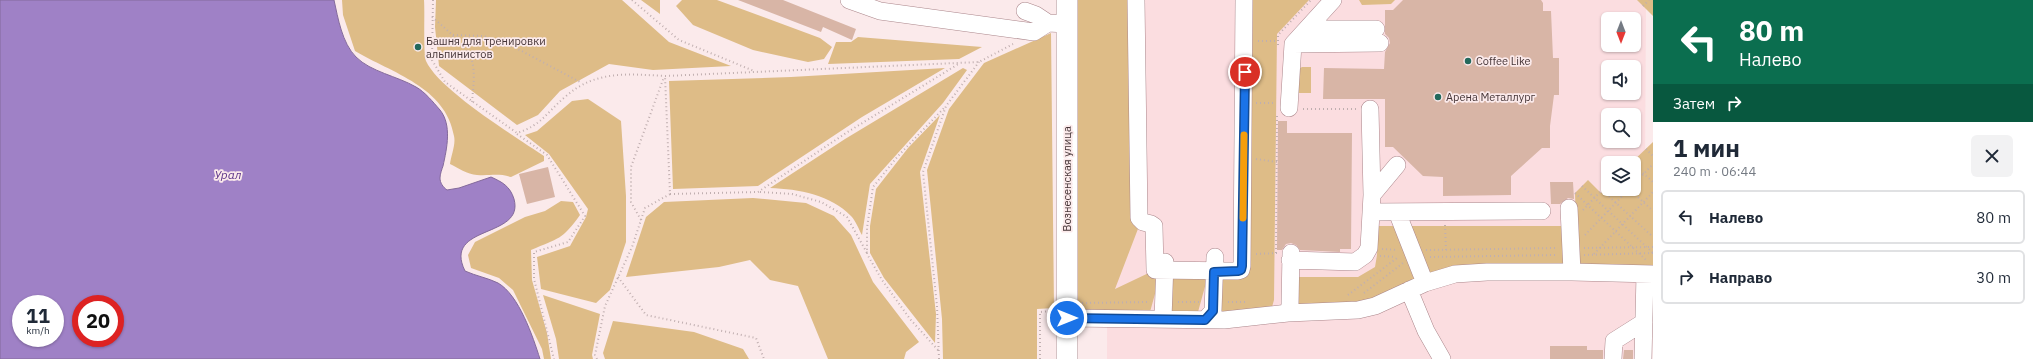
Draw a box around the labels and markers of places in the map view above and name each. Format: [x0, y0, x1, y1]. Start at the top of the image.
place label: Башня для тренировки альпинистов [426, 34, 546, 61]
marker: Башня для тренировки альпинистов [413, 42, 423, 52]
place label: Coffee Like [1476, 54, 1531, 68]
pin [1228, 55, 1262, 89]
marker: Coffee Like [1463, 56, 1473, 66]
place label: Арена Металлург [1446, 90, 1536, 104]
marker: Арена Металлург [1433, 92, 1443, 102]

